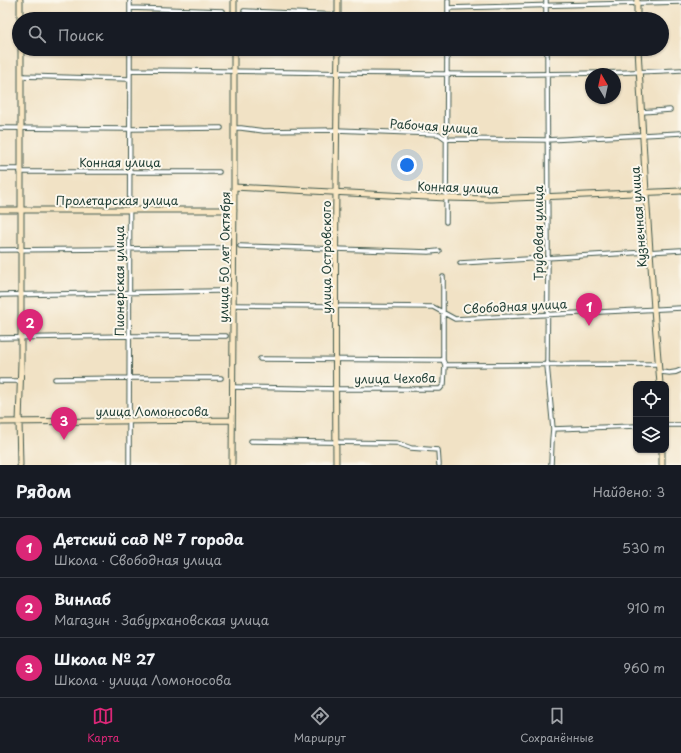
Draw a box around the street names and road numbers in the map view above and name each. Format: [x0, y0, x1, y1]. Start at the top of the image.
street label: Рабочая улица [389, 114, 479, 138]
street label: Конная улица [79, 153, 161, 171]
street label: Кузнечная улица [625, 166, 651, 268]
street label: Конная улица [417, 177, 499, 197]
street label: Трудовая улица [529, 185, 547, 281]
street label: Пролетарская улица [56, 191, 179, 209]
street label: улица 50 лет Октября [214, 191, 234, 323]
street label: улица Островского [317, 200, 335, 314]
street label: Пионерская улица [110, 225, 128, 336]
street label: Свободная улица [463, 294, 568, 318]
street label: улица Чехова [354, 368, 437, 388]
street label: улица Ломоносова [95, 402, 209, 420]

